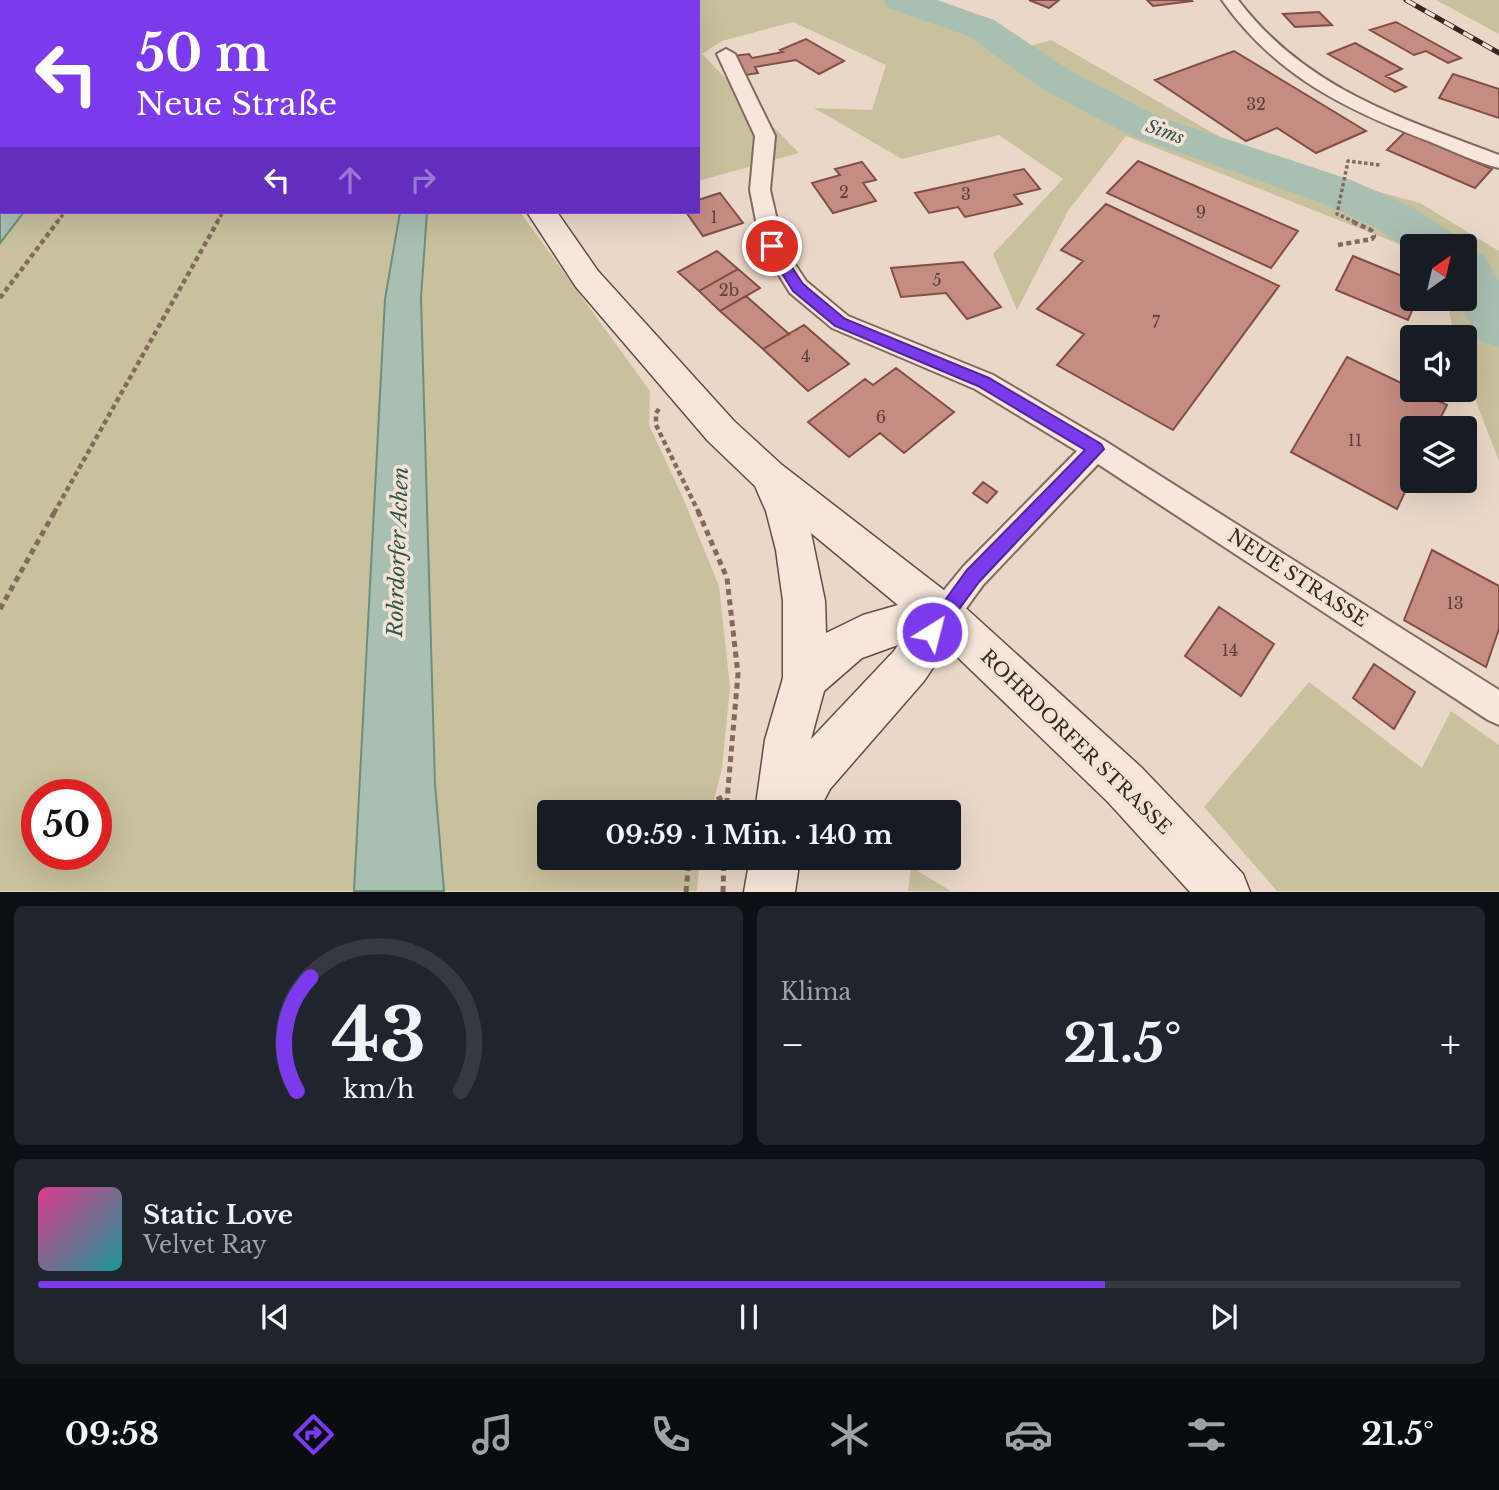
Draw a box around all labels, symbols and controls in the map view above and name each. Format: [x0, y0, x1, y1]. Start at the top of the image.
text: 50 m [136, 23, 269, 84]
icon: left [21, 28, 112, 119]
text: Neue Straße [136, 84, 337, 124]
house number: 32 [1246, 94, 1266, 114]
water label: Sims [1143, 115, 1187, 149]
icon: left [258, 161, 296, 199]
icon: ahead [331, 161, 369, 199]
icon: right [404, 161, 442, 199]
house number: 2 [839, 182, 849, 202]
house number: 3 [961, 184, 971, 204]
house number: 9 [1196, 202, 1206, 222]
house number: 1 [710, 207, 718, 227]
pin [742, 216, 802, 276]
icon: arrive [753, 227, 791, 265]
north arrow [1400, 234, 1477, 312]
map controls [1400, 234, 1477, 493]
house number: 5 [932, 270, 942, 290]
house number: 2b [719, 280, 739, 300]
house number: 7 [1152, 312, 1161, 332]
button: sound [1400, 325, 1477, 402]
house number: 4 [801, 346, 811, 366]
house number: 6 [876, 407, 886, 427]
button: layers [1400, 416, 1477, 493]
house number: 11 [1348, 430, 1362, 450]
water label: Rohrdorfer Achen [382, 466, 414, 639]
street label: NEUE STRASSE [1224, 524, 1372, 632]
house number: 13 [1447, 593, 1464, 613]
position arrow [895, 595, 969, 669]
house number: 14 [1222, 640, 1238, 660]
street label: ROHRDORFER STRASSE [976, 645, 1176, 839]
speed limit sign: 50 [21, 779, 112, 870]
text: 09:59 · 1 Min. · 140 m [606, 819, 892, 851]
text: Klima [781, 978, 851, 1006]
text: 43 [331, 991, 426, 1082]
text: 21.5° [1063, 1012, 1182, 1076]
text: − [781, 1021, 805, 1068]
text: + [1440, 1021, 1461, 1068]
text: km/h [343, 1074, 414, 1105]
text: Static Love [143, 1199, 293, 1231]
text: Velvet Ray [143, 1231, 267, 1259]
icon: previous [256, 1298, 294, 1336]
icon: pause [730, 1298, 768, 1336]
icon: next [1205, 1298, 1243, 1336]
icon: directions [289, 1410, 338, 1459]
icon: music [468, 1410, 517, 1459]
icon: phone [646, 1410, 695, 1459]
icon: climate [825, 1410, 874, 1459]
icon: car [1004, 1410, 1053, 1459]
icon: filters [1182, 1410, 1231, 1459]
text: 09:58 [65, 1414, 159, 1454]
text: 21.5° [1361, 1414, 1434, 1454]

